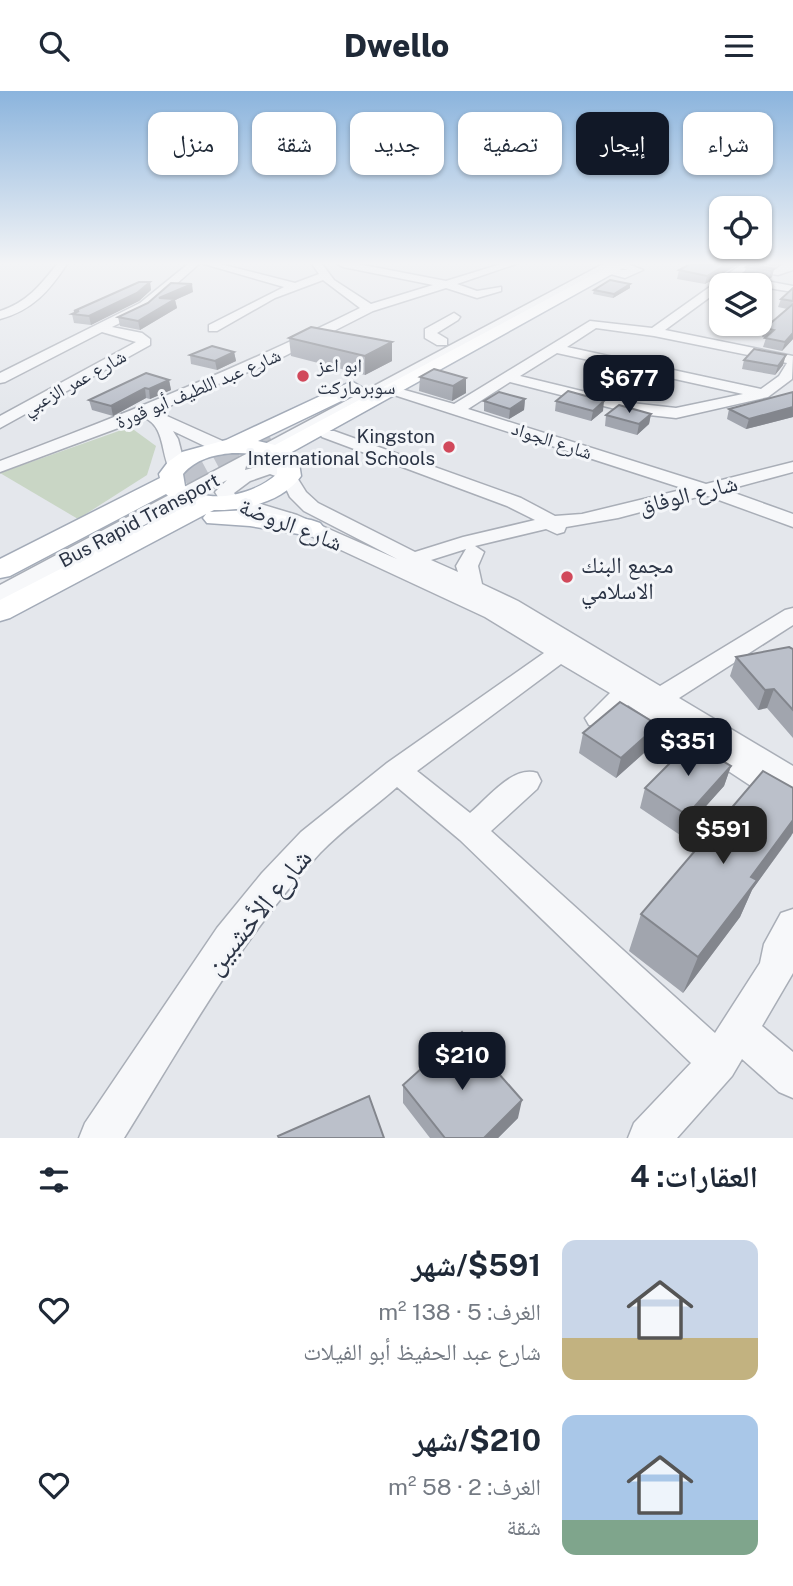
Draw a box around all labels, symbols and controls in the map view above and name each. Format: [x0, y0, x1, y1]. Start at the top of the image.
icon: search [35, 27, 73, 65]
text: Dwello [344, 27, 449, 64]
icon: menu [720, 27, 758, 65]
chip: منزل [148, 112, 238, 175]
chip: شقة [252, 112, 336, 175]
chip: جديد [350, 112, 444, 175]
chip: تصفية [458, 112, 562, 175]
chip: إيجار [576, 112, 669, 175]
chip: شراء [683, 112, 773, 175]
map controls [709, 196, 772, 336]
button: locate [709, 196, 772, 259]
button: layers [709, 273, 772, 336]
street label: شارع عبد اللطيف أبو قورة [112, 343, 284, 434]
street label: شارع عمر الزعبي [18, 345, 132, 424]
place label: ابو اعز سوبرماركت [316, 354, 396, 399]
pin: $677 [588, 355, 670, 415]
text: $677 [599, 364, 659, 391]
marker: ابو اعز سوبرماركت [295, 368, 311, 384]
street label: شارع الجواد [509, 417, 595, 464]
place label: Kingston International Schools [248, 425, 435, 469]
marker: Kingston International Schools [441, 439, 457, 455]
street label: Bus Rapid Transport [55, 468, 223, 572]
street label: شارع الوفاق [636, 469, 741, 521]
street label: شارع الروضة [235, 492, 346, 558]
place label: مجمع البنك الاسلامي [581, 551, 674, 609]
marker: مجمع البنك الاسلامي [559, 569, 575, 585]
pin: $351 [647, 719, 729, 778]
text: $351 [660, 727, 716, 754]
pin: $591 [682, 807, 764, 866]
text: $591 [695, 815, 751, 842]
street label: شارع الأخشبين [196, 841, 319, 982]
pin: $210 [421, 1033, 503, 1092]
text: $210 [435, 1041, 489, 1068]
text: العقارات: 4 [630, 1158, 758, 1194]
icon: filters [35, 1161, 73, 1199]
text: $591/شهر [412, 1247, 541, 1283]
icon: home [618, 1268, 702, 1352]
icon: heart [35, 1291, 73, 1329]
text: الغرف: 5 · 138 m² [378, 1298, 541, 1325]
text: شارع عبد الحفيظ أبو الفيلات [303, 1338, 541, 1365]
text: $210/شهر [413, 1422, 541, 1458]
icon: home [618, 1443, 702, 1527]
icon: heart [35, 1466, 73, 1504]
text: الغرف: 2 · 58 m² [388, 1473, 541, 1500]
text: شقة [507, 1513, 541, 1540]

